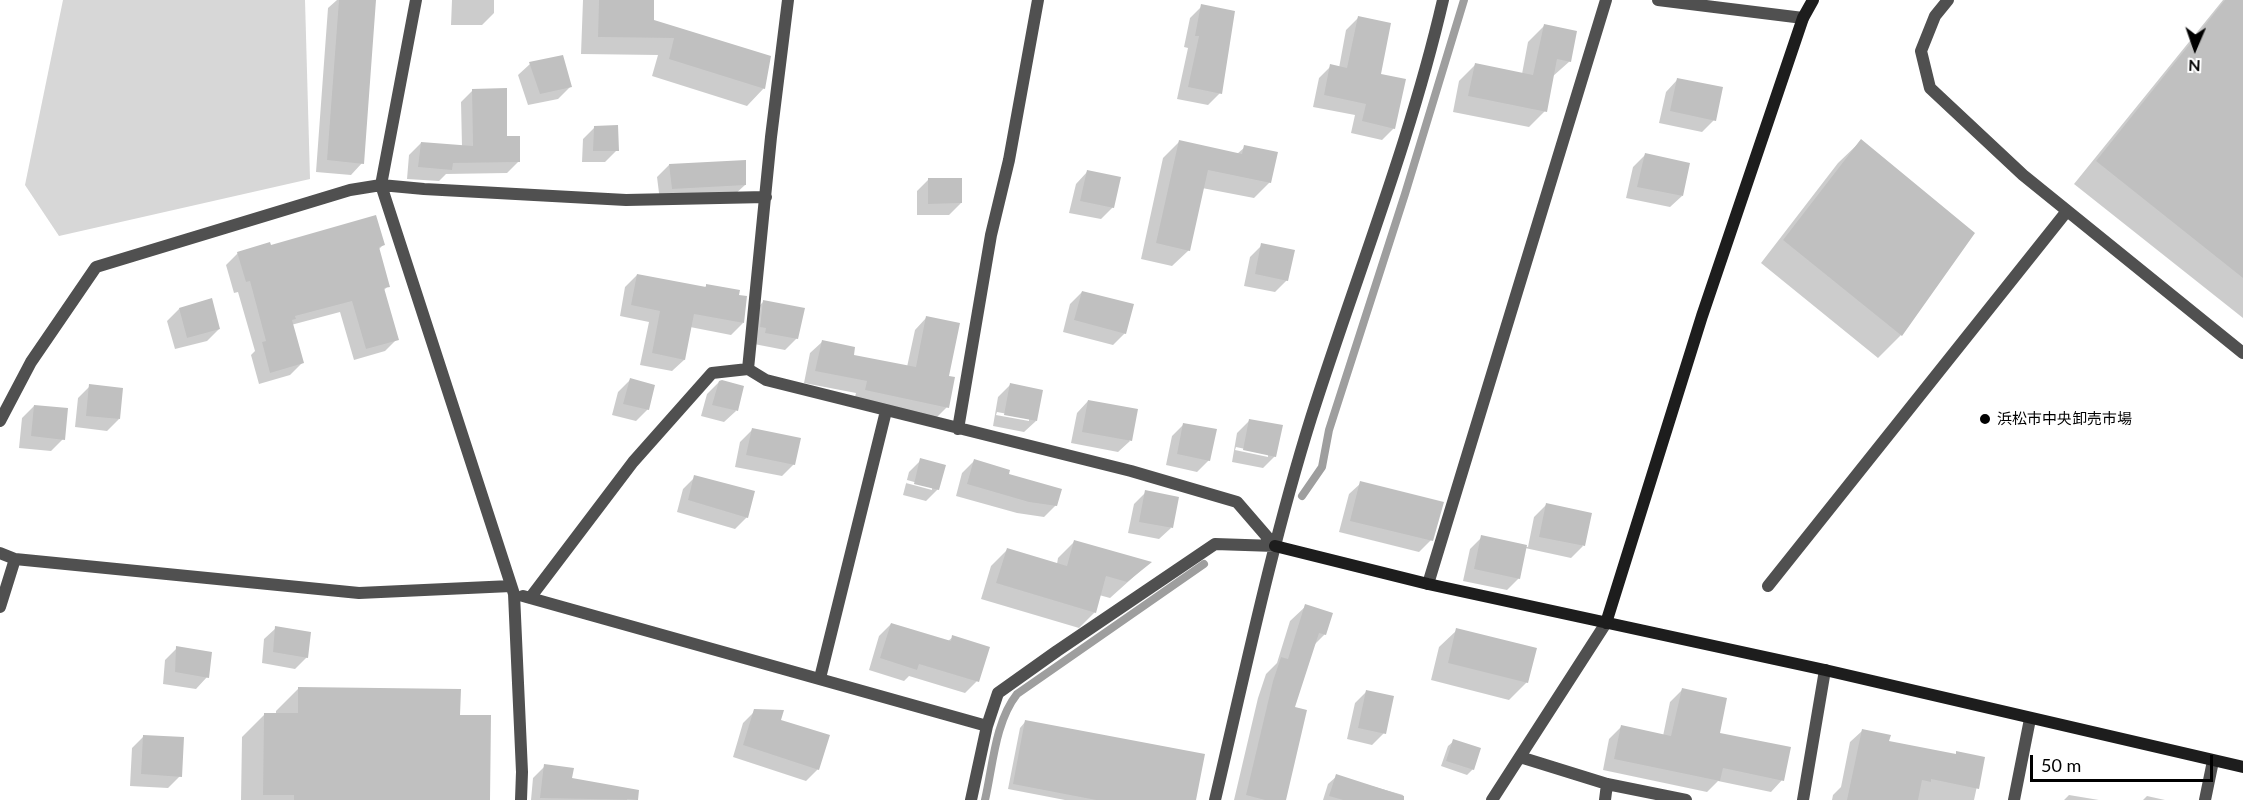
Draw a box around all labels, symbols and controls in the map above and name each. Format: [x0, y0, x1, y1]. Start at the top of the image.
north arrow [2165, 18, 2225, 78]
text: N [2188, 57, 2201, 76]
place label: 浜松市中央卸売市場 [1997, 410, 2132, 428]
marker: 浜松市中央卸売市場 [1978, 412, 1992, 426]
scale bar [2033, 743, 2216, 781]
text: 50 m [2041, 754, 2081, 776]

